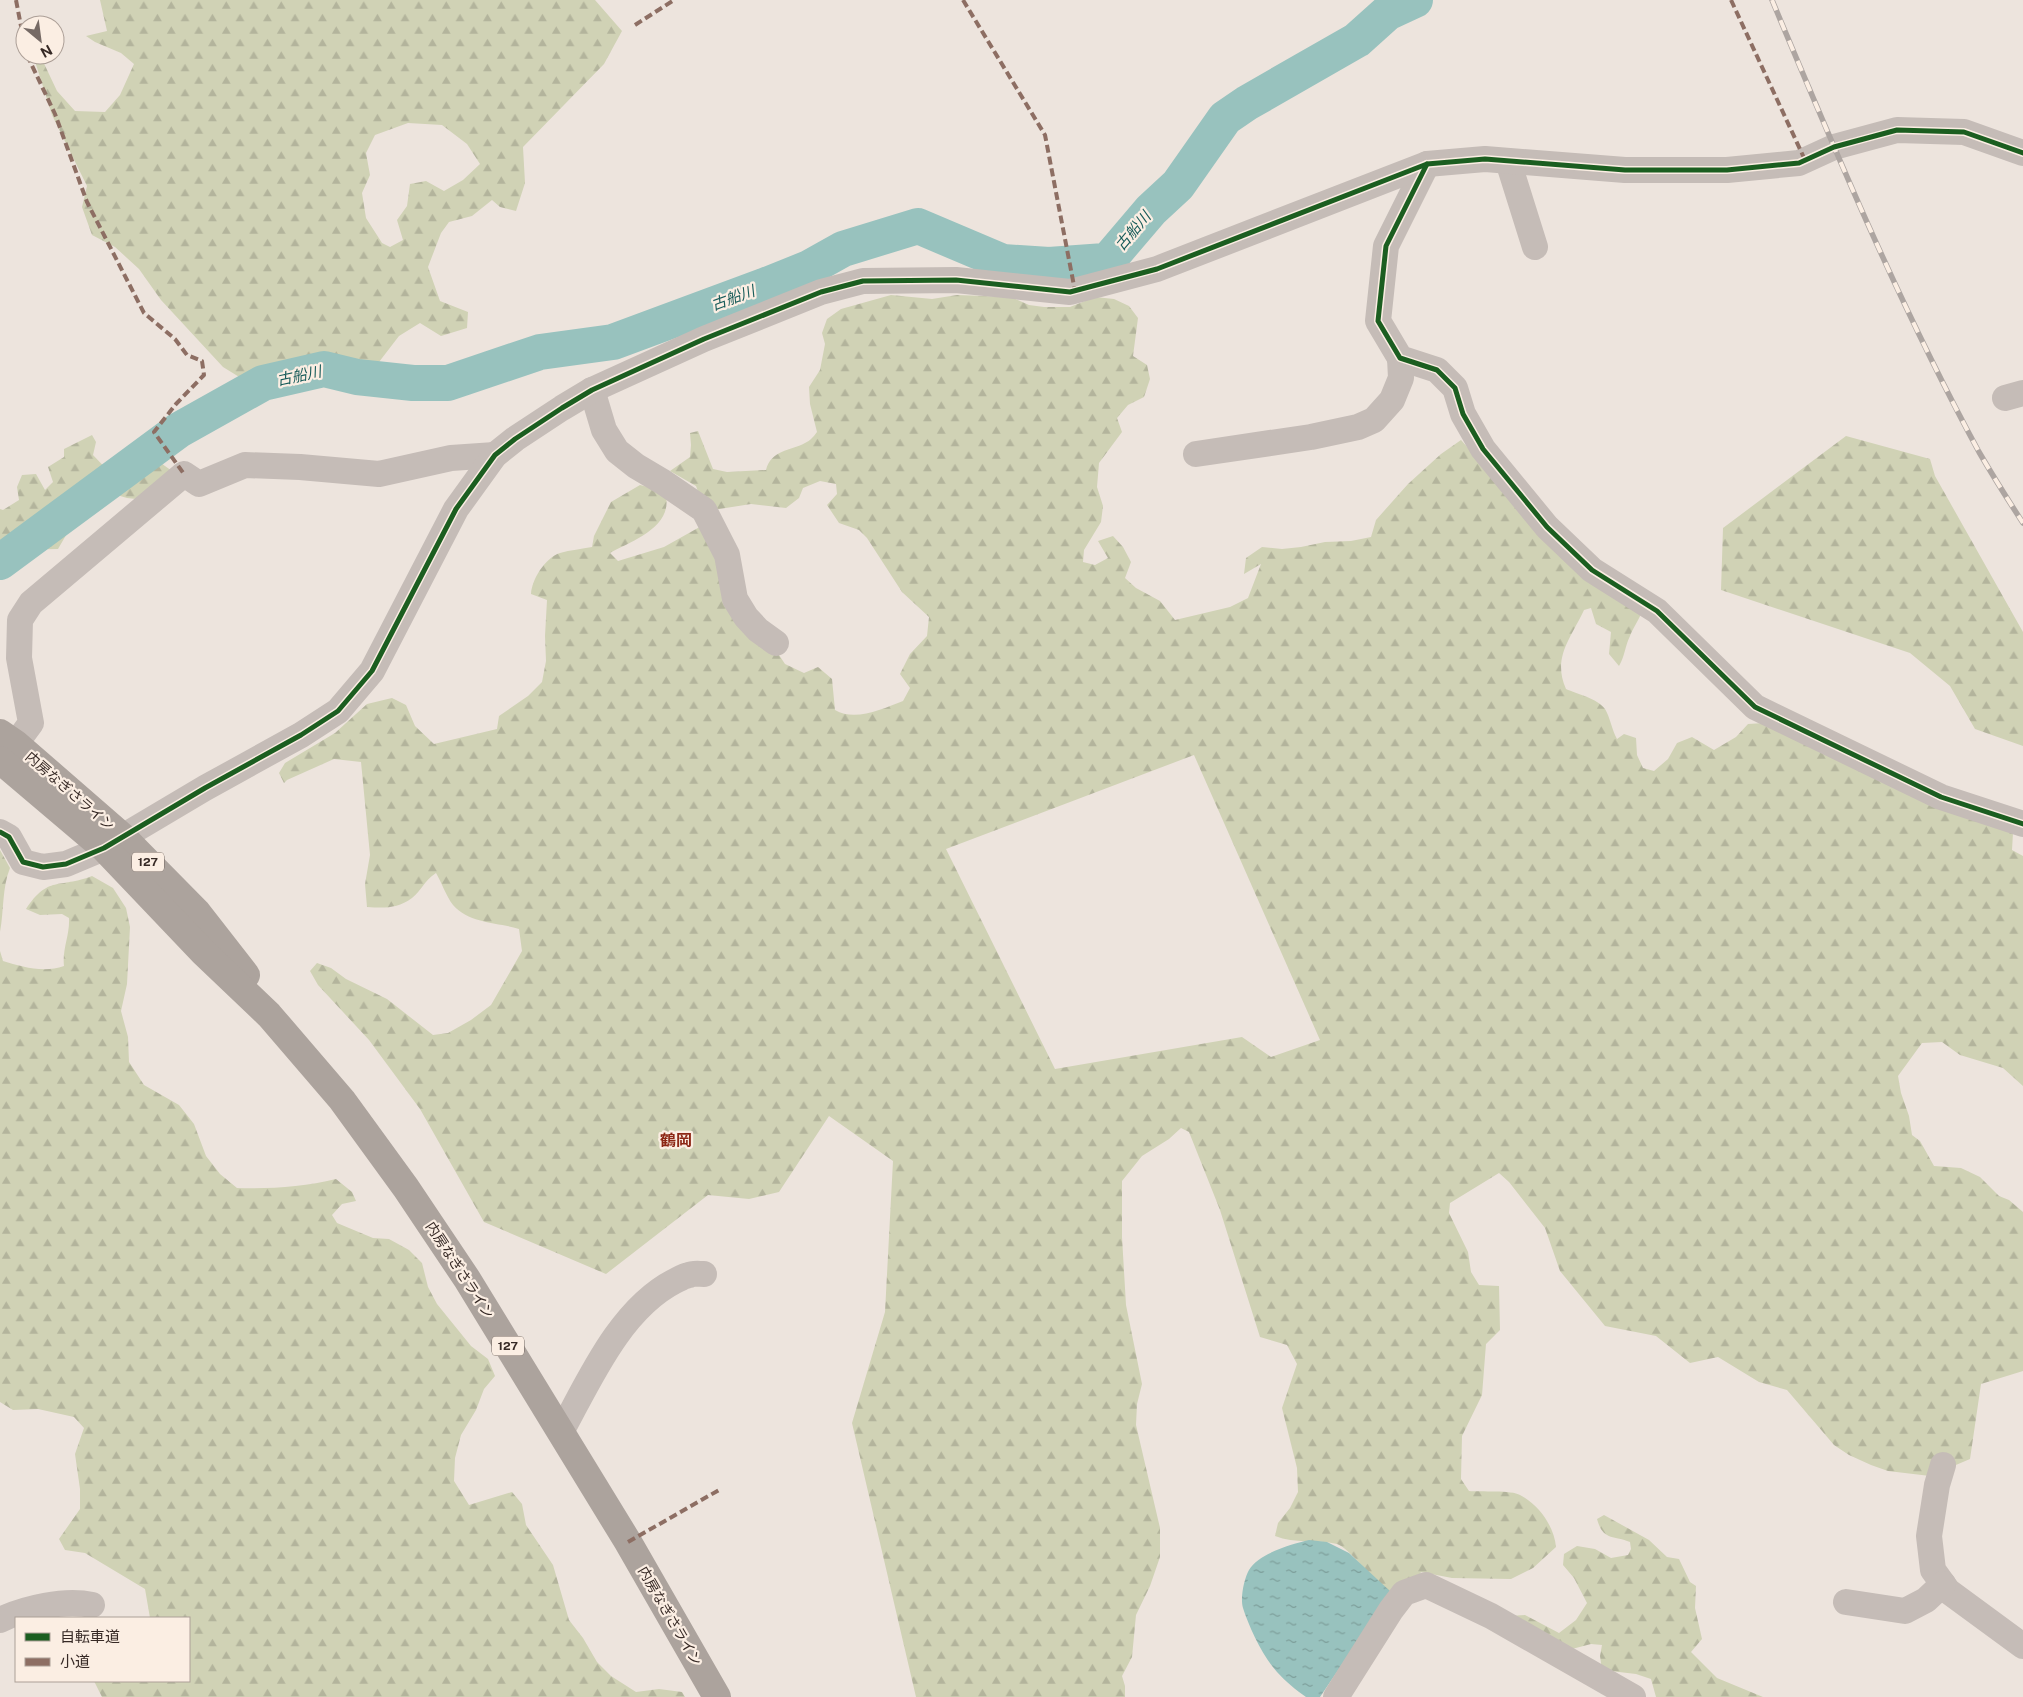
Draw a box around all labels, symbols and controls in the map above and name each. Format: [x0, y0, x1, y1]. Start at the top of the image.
north arrow [15, 15, 65, 65]
text: N [38, 42, 55, 61]
water label: 古船川 [1112, 206, 1155, 253]
water label: 古船川 [709, 281, 759, 313]
water label: 古船川 [275, 362, 325, 389]
street label: 内房なぎさライン [22, 748, 118, 834]
road number: 127 [132, 852, 164, 872]
district label: 鶴岡 [660, 1131, 692, 1150]
street label: 内房なぎさライン [423, 1219, 497, 1321]
road number: 127 [492, 1336, 524, 1355]
street label: 内房なぎさライン [635, 1564, 705, 1668]
legend [15, 1617, 190, 1682]
text: 自転車道 [60, 1628, 120, 1645]
text: 小道 [60, 1653, 90, 1670]

